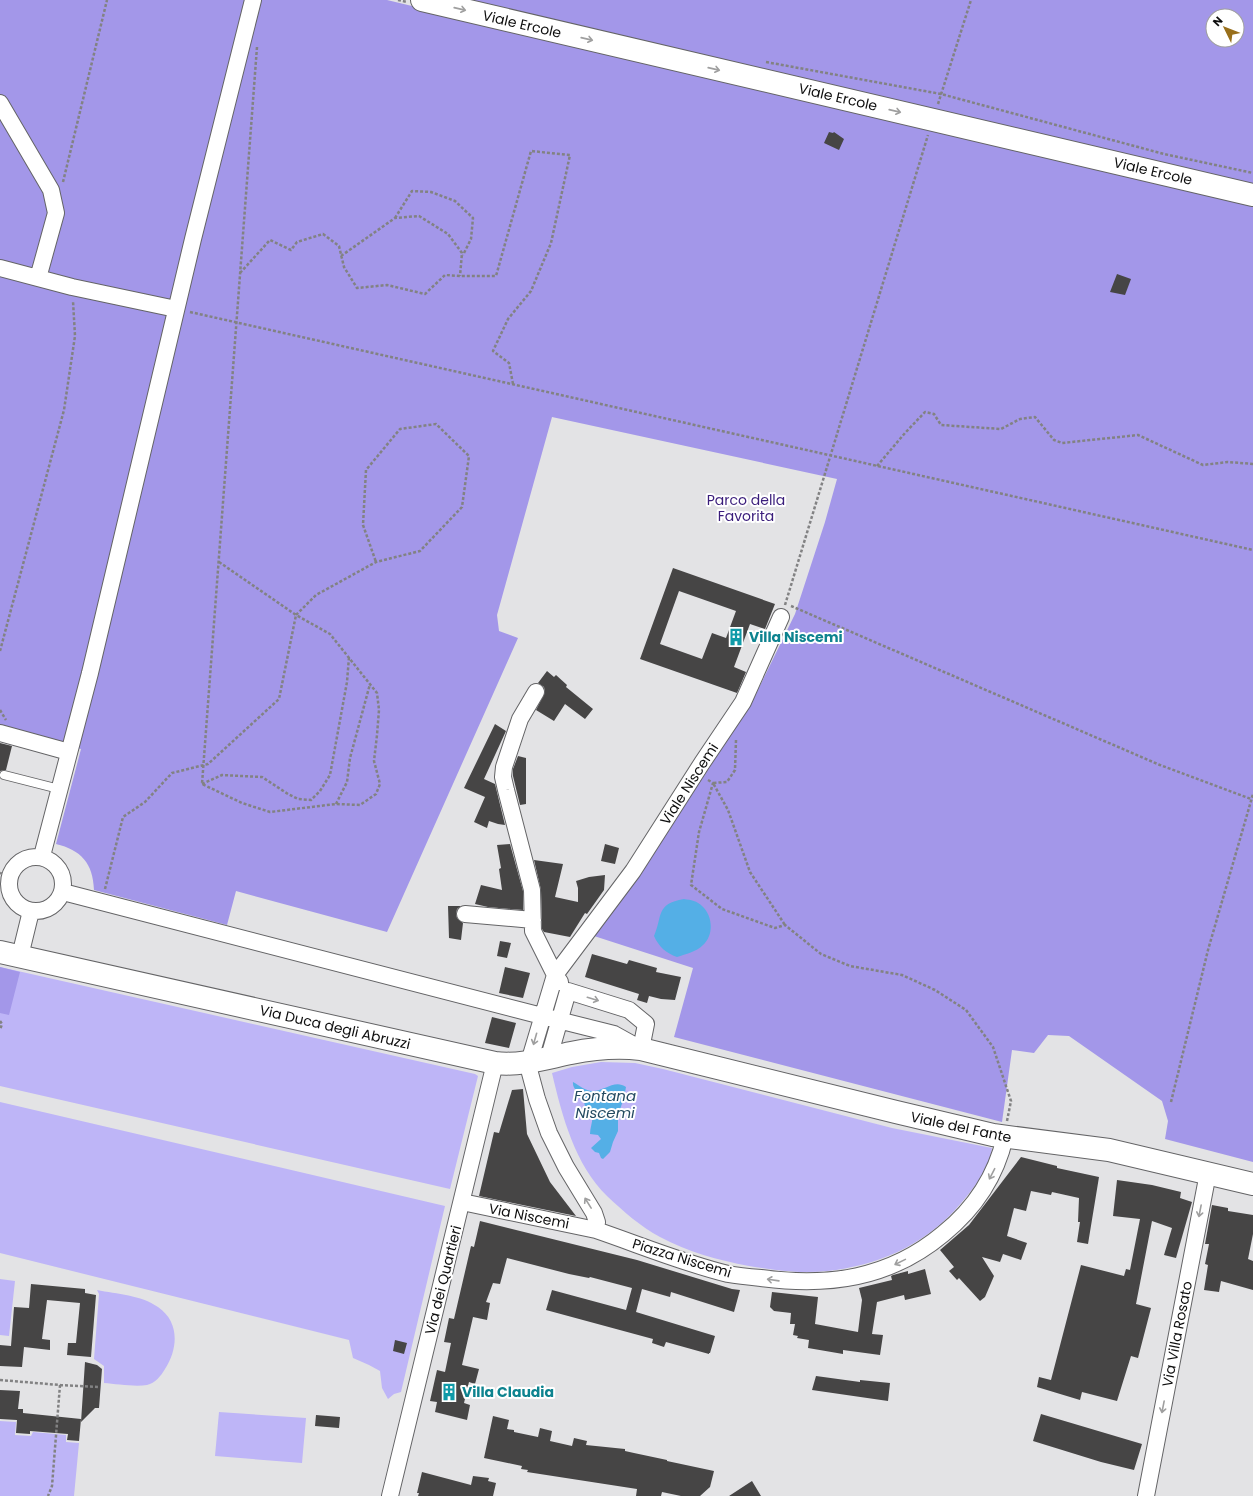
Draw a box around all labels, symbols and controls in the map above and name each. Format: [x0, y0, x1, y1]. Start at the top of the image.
street label: Viale Ercole [481, 5, 564, 43]
one-way arrow [454, 6, 467, 13]
north arrow [1205, 8, 1245, 48]
text: N [1209, 13, 1226, 30]
one-way arrow [580, 36, 593, 44]
one-way arrow [707, 65, 720, 73]
street label: Viale Ercole [797, 78, 880, 116]
one-way arrow [888, 107, 901, 115]
street label: Viale Ercole [1112, 152, 1195, 190]
park label: Parco della Favorita [707, 490, 785, 526]
building icon: Villa Niscemi [726, 627, 746, 647]
place label: Villa Niscemi [749, 627, 843, 647]
street label: Viale Niscemi [655, 739, 723, 829]
one-way arrow [586, 996, 599, 1003]
street label: Via Duca degli Abruzzi [258, 1000, 412, 1054]
one-way arrow [531, 1032, 538, 1045]
water label: Fontana Niscemi [574, 1085, 636, 1123]
street label: Viale del Fante [909, 1107, 1014, 1148]
one-way arrow [988, 1167, 995, 1179]
street label: Via Niscemi [487, 1198, 571, 1234]
one-way arrow [584, 1198, 592, 1209]
one-way arrow [1196, 1204, 1204, 1217]
street label: Via dei Quartieri [420, 1223, 466, 1337]
street label: Piazza Niscemi [630, 1233, 734, 1283]
one-way arrow [895, 1259, 907, 1266]
one-way arrow [767, 1276, 780, 1284]
street label: Via Villa Rosato [1157, 1279, 1197, 1389]
building icon: Villa Claudia [439, 1382, 459, 1402]
place label: Villa Claudia [462, 1382, 554, 1402]
one-way arrow [1159, 1401, 1167, 1414]

